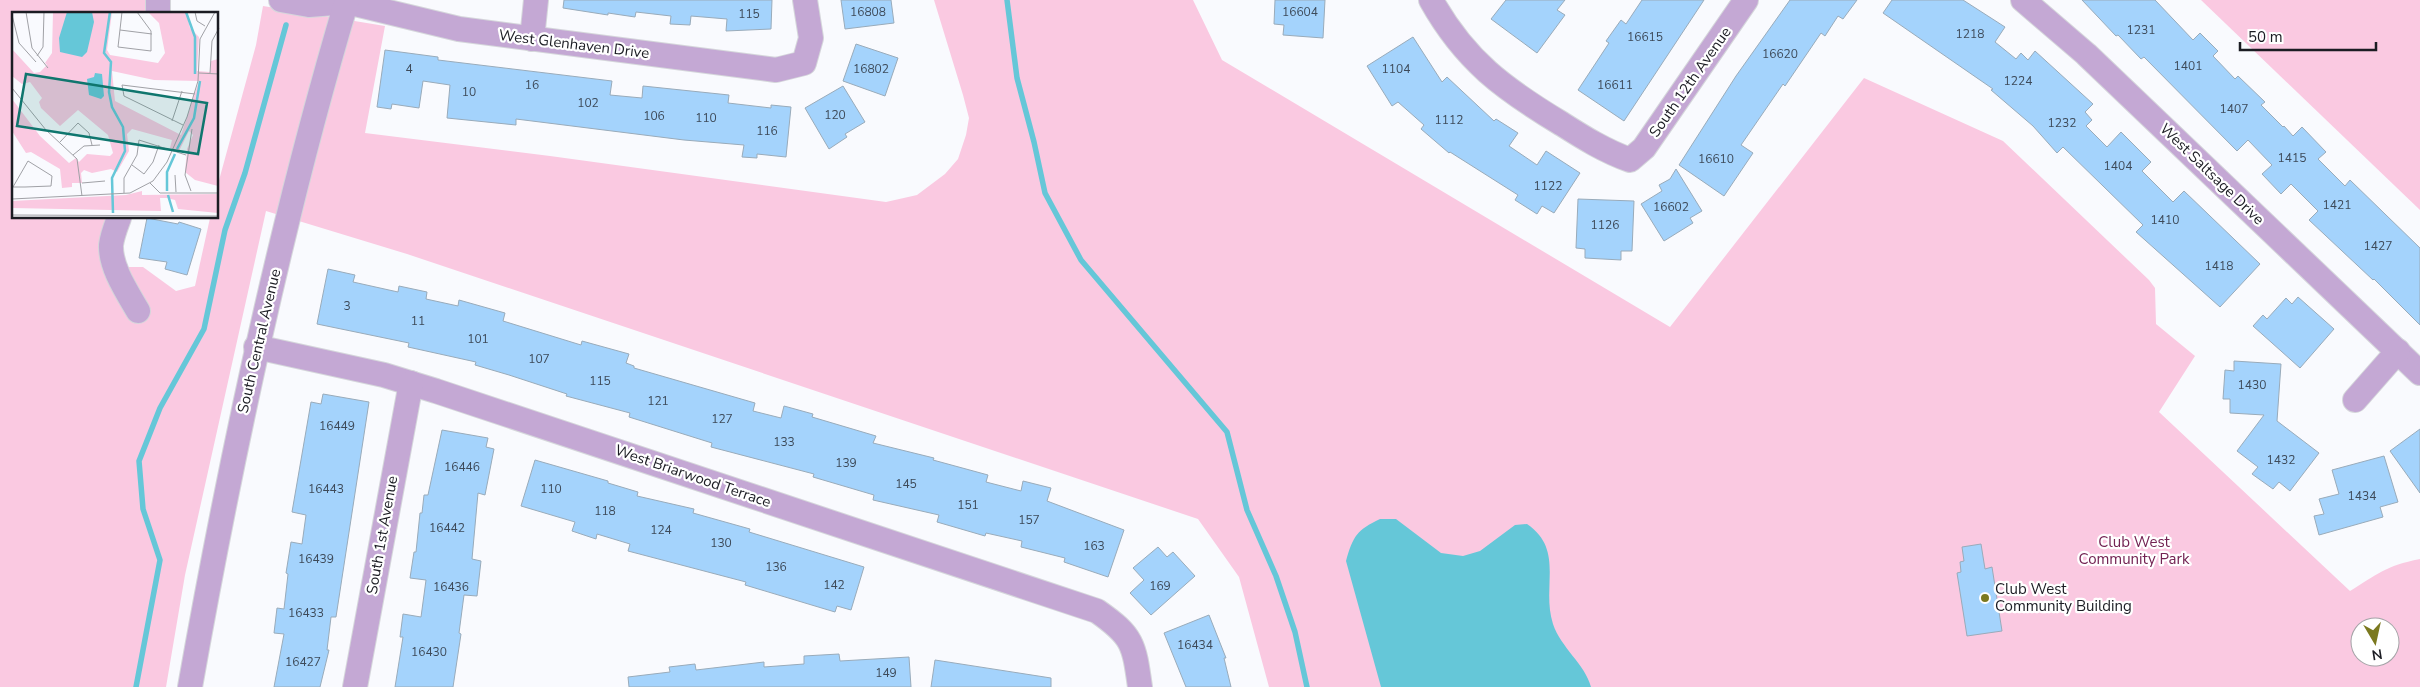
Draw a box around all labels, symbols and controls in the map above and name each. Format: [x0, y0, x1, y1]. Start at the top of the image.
house number: 16808 [850, 4, 886, 20]
house number: 16604 [1282, 4, 1318, 20]
house number: 115 [738, 6, 760, 22]
inset map [12, 12, 219, 219]
scale bar [2240, 20, 2376, 52]
house number: 1231 [2127, 22, 2155, 38]
street label: South 12th Avenue [1644, 23, 1736, 141]
street label: West Glenhaven Drive [498, 25, 650, 63]
house number: 1218 [1956, 26, 1984, 42]
text: 50 m [2248, 27, 2283, 47]
house number: 16615 [1627, 29, 1663, 45]
house number: 16620 [1762, 46, 1798, 62]
house number: 1401 [2174, 58, 2202, 74]
house number: 4 [405, 61, 413, 77]
house number: 16802 [853, 61, 889, 77]
house number: 1104 [1382, 61, 1410, 77]
house number: 1224 [2004, 73, 2032, 89]
house number: 16 [525, 77, 539, 93]
house number: 16611 [1597, 77, 1633, 93]
house number: 10 [462, 84, 476, 100]
house number: 102 [577, 95, 599, 111]
house number: 1407 [2220, 101, 2248, 117]
house number: 120 [824, 107, 846, 123]
house number: 106 [643, 108, 665, 124]
house number: 110 [695, 110, 717, 126]
house number: 1112 [1435, 112, 1463, 128]
house number: 1232 [2048, 115, 2076, 131]
street label: West Saltsage Drive [2155, 119, 2269, 229]
house number: 116 [756, 123, 778, 139]
house number: 1415 [2278, 150, 2306, 166]
house number: 16610 [1698, 151, 1734, 167]
house number: 1404 [2104, 158, 2132, 174]
house number: 1122 [1534, 178, 1562, 194]
house number: 1421 [2323, 197, 2351, 213]
house number: 16602 [1653, 199, 1689, 215]
house number: 1410 [2151, 212, 2179, 228]
house number: 1126 [1591, 217, 1619, 233]
house number: 1427 [2364, 238, 2392, 254]
house number: 1418 [2205, 258, 2233, 274]
street label: South Central Avenue [233, 267, 285, 415]
house number: 3 [343, 298, 351, 314]
house number: 11 [411, 313, 425, 329]
house number: 101 [467, 331, 489, 347]
house number: 107 [528, 351, 550, 367]
house number: 115 [589, 373, 611, 389]
house number: 1430 [2238, 377, 2266, 393]
house number: 121 [647, 393, 669, 409]
house number: 127 [711, 411, 733, 427]
house number: 16449 [319, 418, 355, 434]
house number: 133 [773, 434, 795, 450]
street label: West Briarwood Terrace [612, 440, 774, 512]
house number: 1432 [2267, 452, 2295, 468]
house number: 139 [835, 455, 857, 471]
house number: 16446 [444, 459, 480, 475]
street label: South 1st Avenue [362, 474, 402, 596]
house number: 145 [895, 476, 917, 492]
house number: 16443 [308, 481, 344, 497]
house number: 110 [540, 481, 562, 497]
house number: 1434 [2348, 488, 2376, 504]
house number: 151 [957, 497, 979, 513]
house number: 118 [594, 503, 616, 519]
house number: 157 [1018, 512, 1040, 528]
house number: 16442 [429, 520, 465, 536]
house number: 124 [650, 522, 672, 538]
park label: Club West Community Park [2079, 532, 2190, 569]
house number: 130 [710, 535, 732, 551]
house number: 163 [1083, 538, 1105, 554]
house number: 16439 [298, 551, 334, 567]
house number: 136 [765, 559, 787, 575]
house number: 142 [823, 577, 845, 593]
house number: 169 [1149, 578, 1171, 594]
house number: 16436 [433, 579, 469, 595]
place label: Club West Community Building [1995, 579, 2132, 616]
marker: Club West Community Building [1979, 592, 1991, 604]
house number: 16433 [288, 605, 324, 621]
north arrow [2350, 617, 2400, 667]
house number: 16434 [1177, 637, 1213, 653]
house number: 16430 [411, 644, 447, 660]
text: N [2370, 644, 2384, 665]
house number: 16427 [285, 654, 321, 670]
house number: 149 [875, 665, 897, 681]

